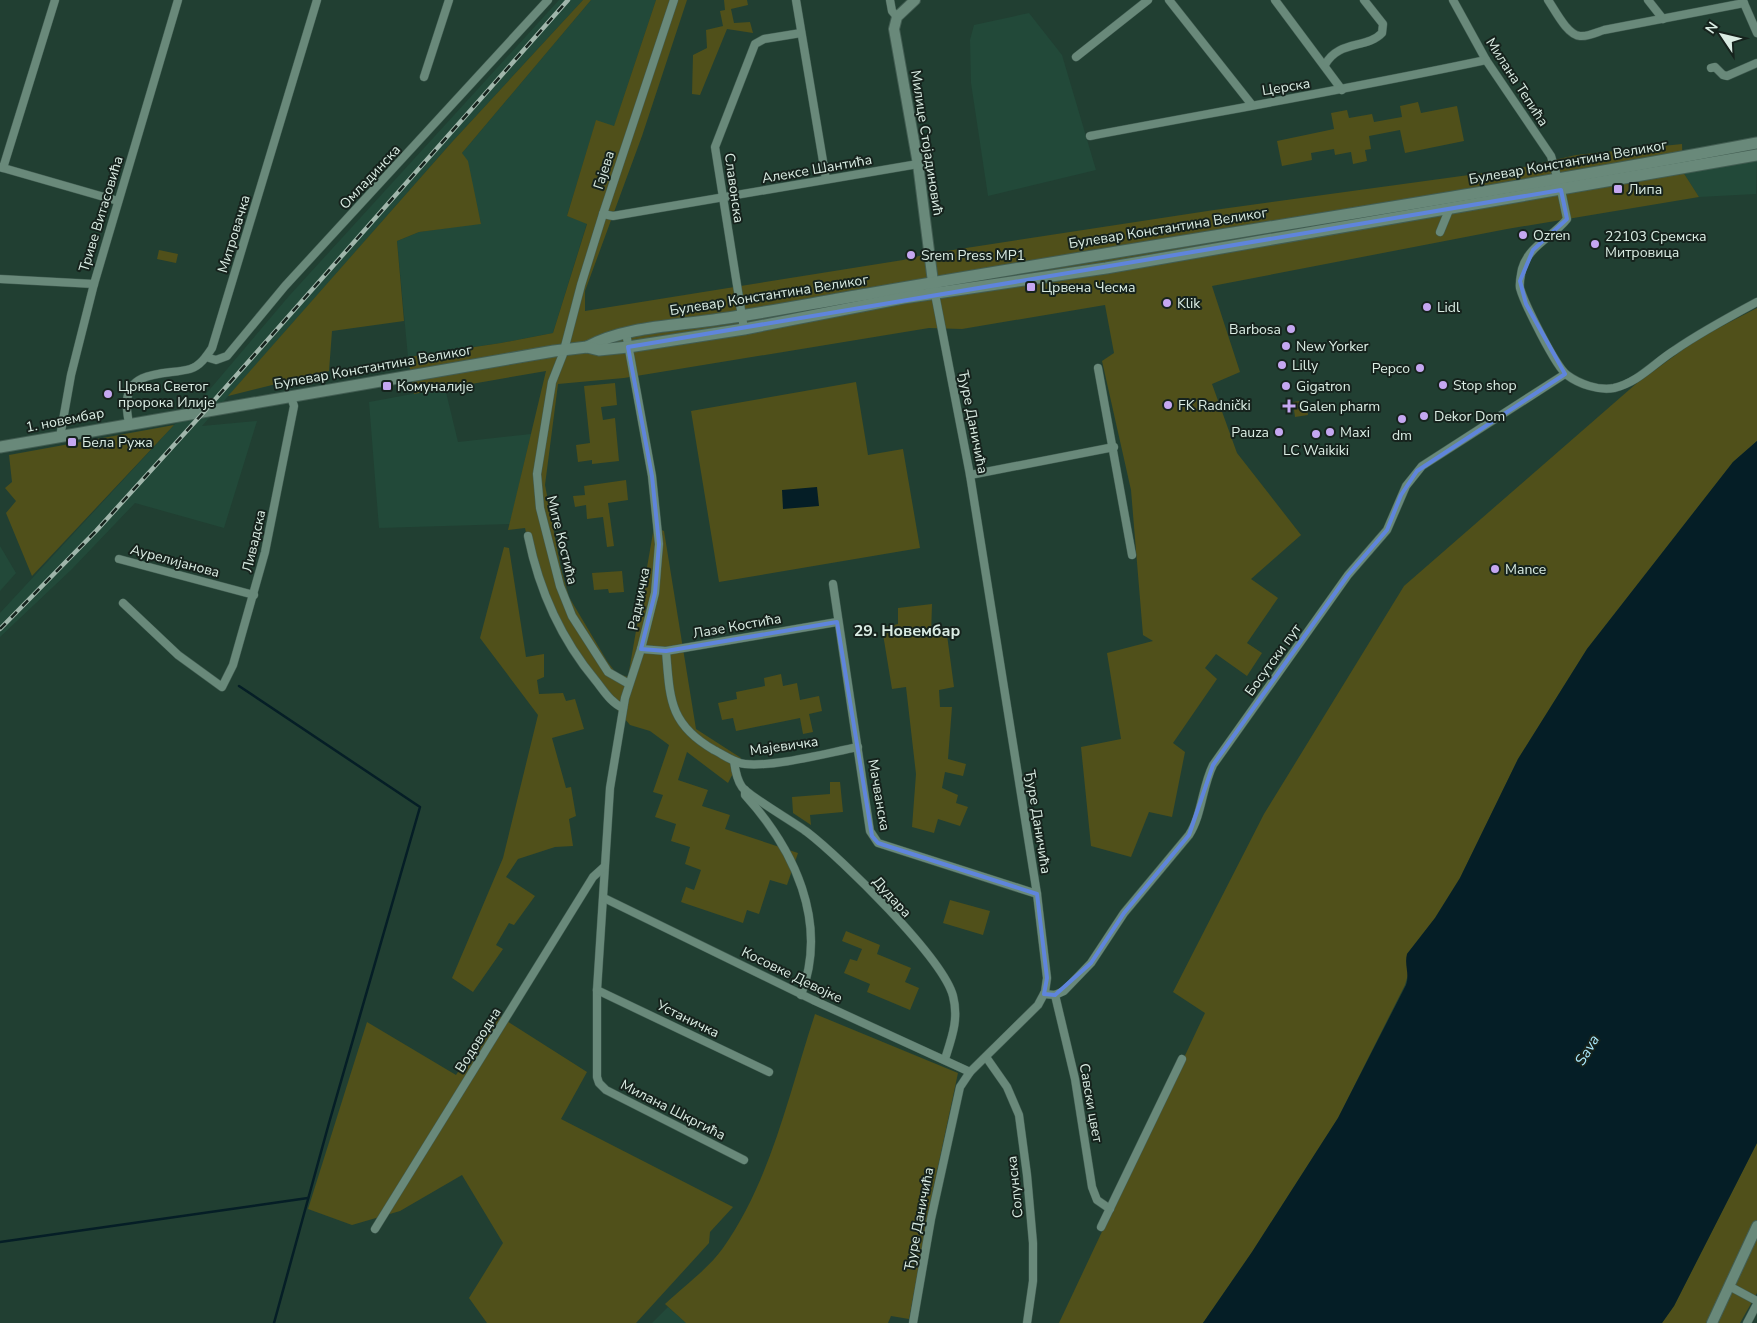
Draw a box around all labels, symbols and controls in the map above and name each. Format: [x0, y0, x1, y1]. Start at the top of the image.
north arrow [1697, 10, 1747, 60]
text: N [1701, 18, 1723, 38]
street label: Милана Тепића [1481, 34, 1553, 130]
street label: Милице Стојадиновић [906, 69, 948, 217]
street label: Церска [1261, 74, 1311, 100]
street label: Булевар Константина Великог [1467, 135, 1669, 189]
street label: Омладинска [335, 141, 405, 213]
street label: Гајева [589, 148, 619, 192]
street label: Алексе Шантића [760, 150, 874, 188]
street label: Славонска [720, 152, 748, 224]
street label: Триве Витасовића [74, 154, 128, 274]
place label: Липа [1628, 180, 1662, 199]
marker: Липа [1612, 183, 1624, 195]
street label: Митровачка [213, 193, 255, 275]
street label: Булевар Константина Великог [1067, 203, 1269, 253]
place label: Ozren [1533, 226, 1571, 245]
place label: 22103 Сремска Митровица [1605, 227, 1707, 262]
marker: Ozren [1517, 229, 1529, 241]
marker: 22103 Сремска Митровица [1589, 238, 1601, 250]
place label: Srem Press MP1 [921, 246, 1025, 265]
marker: Srem Press MP1 [905, 249, 917, 261]
street label: Булевар Константина Великог [668, 270, 870, 320]
place label: Црвена Чесма [1041, 278, 1135, 297]
marker: Црвена Чесма [1025, 281, 1037, 293]
place label: Klik [1177, 294, 1201, 313]
marker: Klik [1161, 297, 1173, 309]
place label: Lidl [1437, 298, 1461, 317]
marker: Lidl [1421, 301, 1433, 313]
place label: Barbosa [1229, 320, 1281, 339]
marker: Barbosa [1285, 323, 1297, 335]
place label: New Yorker [1296, 337, 1368, 356]
street label: Булевар Константина Великог [272, 340, 474, 394]
marker: New Yorker [1280, 340, 1292, 352]
place label: Lilly [1292, 356, 1319, 375]
marker: Lilly [1276, 359, 1288, 371]
place label: Pepco [1372, 359, 1410, 378]
marker: Pepco [1414, 362, 1426, 374]
street label: Ђуре Даничића [954, 369, 992, 475]
place label: Stop shop [1453, 376, 1517, 395]
place label: Црква Светог пророка Илије [118, 377, 215, 412]
place label: Комуналије [397, 377, 473, 396]
place label: Gigatron [1296, 377, 1351, 396]
marker: Stop shop [1437, 379, 1449, 391]
marker: Комуналије [381, 380, 393, 392]
marker: Gigatron [1280, 380, 1292, 392]
marker: Црква Светог пророка Илије [102, 388, 114, 400]
place label: FK Radnički [1178, 396, 1251, 415]
place label: Galen pharm [1299, 397, 1380, 416]
marker: FK Radnički [1162, 399, 1174, 411]
marker: Galen pharm [1283, 400, 1295, 412]
street label: 1. новембар [24, 403, 106, 437]
place label: Dekor Dom [1434, 407, 1505, 426]
marker: Dekor Dom [1418, 410, 1430, 422]
marker: dm [1396, 413, 1408, 425]
place label: Pauza [1231, 423, 1269, 442]
place label: Maxi [1340, 423, 1370, 442]
marker: Pauza [1273, 426, 1285, 438]
marker: Maxi [1324, 426, 1336, 438]
place label: dm [1392, 426, 1412, 445]
marker: LC Waikiki [1310, 428, 1322, 440]
place label: Бела Ружа [82, 433, 153, 452]
marker: Бела Ружа [66, 436, 78, 448]
place label: LC Waikiki [1283, 441, 1349, 460]
street label: Мите Костића [542, 494, 582, 586]
street label: Ливадска [238, 508, 270, 574]
street label: Аурелијанова [128, 540, 222, 582]
place label: Mance [1505, 560, 1546, 579]
marker: Mance [1489, 563, 1501, 575]
street label: Радничка [624, 566, 654, 632]
street label: Лазе Костића [691, 609, 783, 643]
street label: Босутски пут [1240, 619, 1306, 700]
district label: 29. Новембар [854, 620, 960, 642]
street label: Мајевичка [749, 732, 819, 760]
street label: Мачванска [863, 758, 895, 832]
street label: Ђуре Даничића [1020, 769, 1056, 875]
street label: Дудара [868, 872, 916, 922]
street label: Косовке Девојке [738, 942, 846, 1008]
street label: Устаничка [653, 995, 723, 1042]
street label: Водоводна [451, 1004, 505, 1076]
water label: Sava [1570, 1031, 1604, 1069]
street label: Савски цвет [1075, 1062, 1107, 1145]
street label: Милана Шкргића [617, 1075, 729, 1145]
street label: Солунска [1002, 1155, 1028, 1219]
street label: Ђуре Даничића [900, 1166, 938, 1272]

